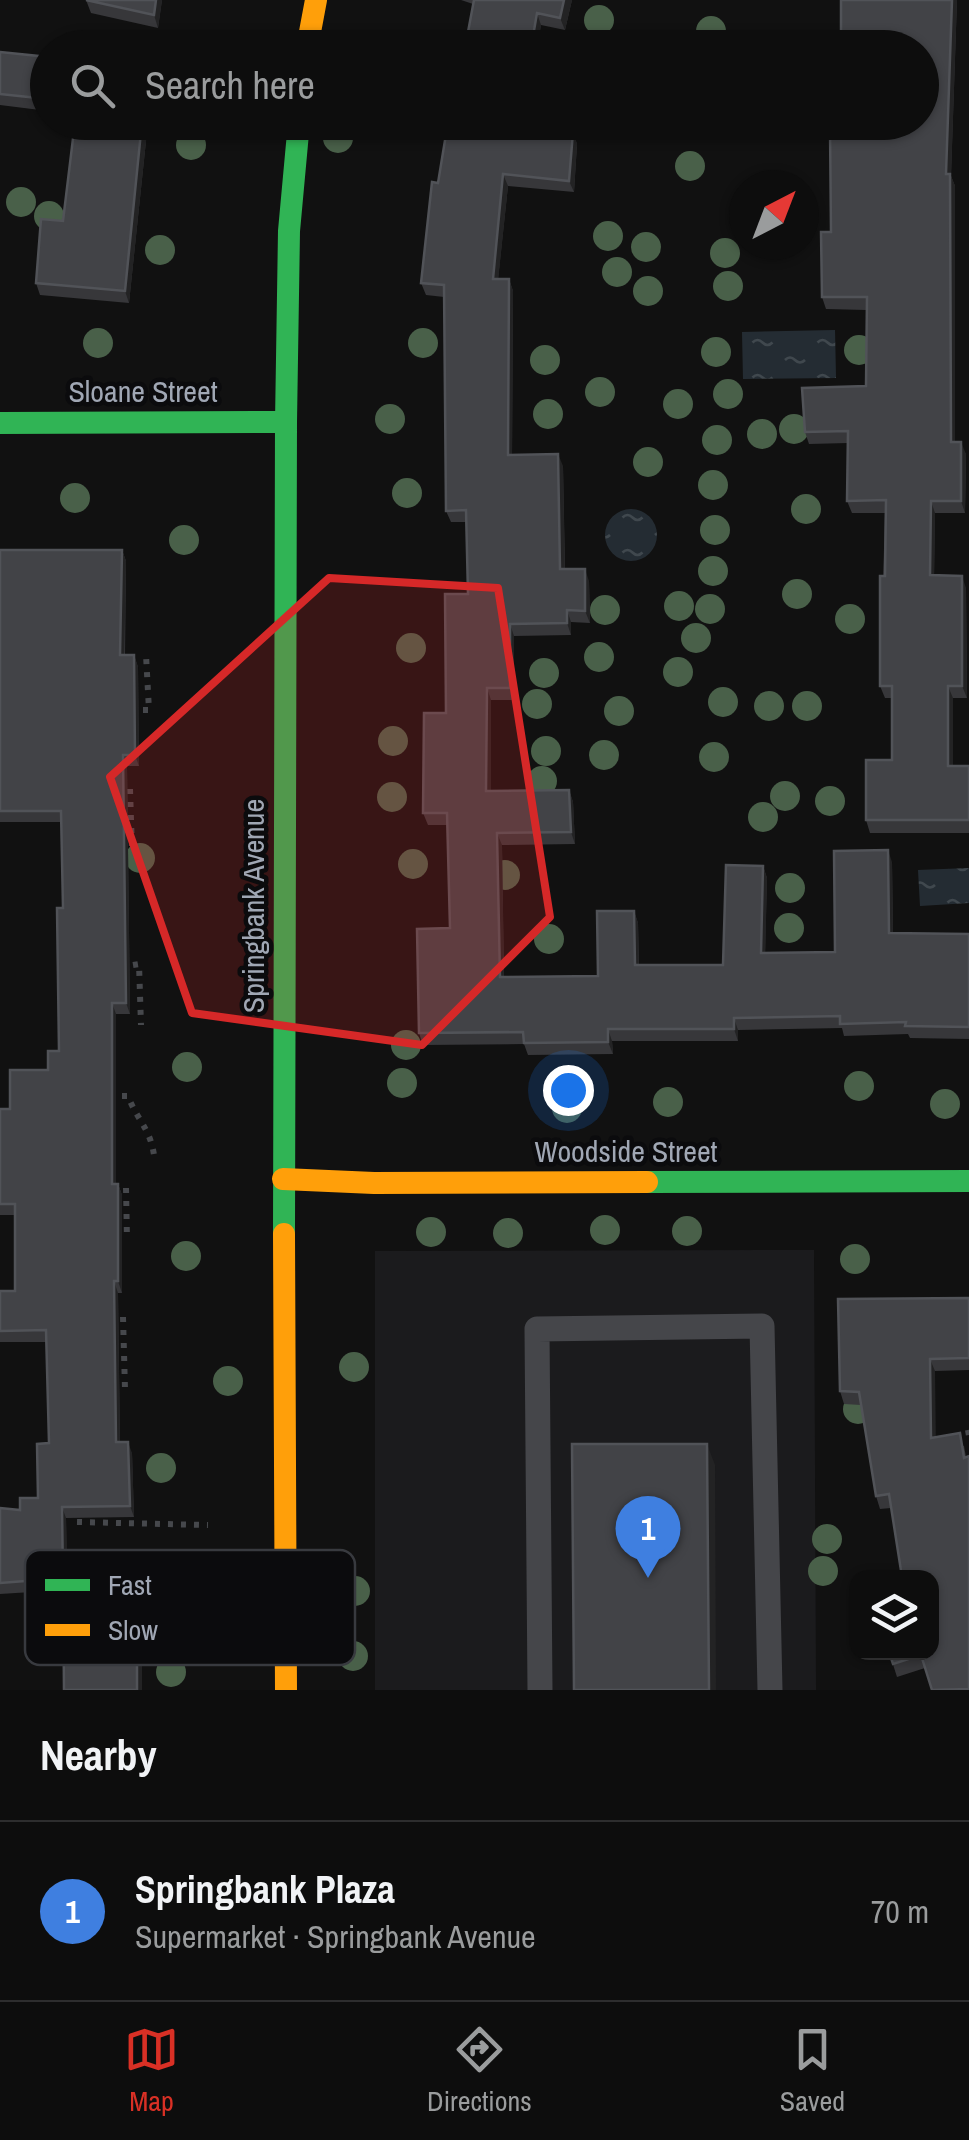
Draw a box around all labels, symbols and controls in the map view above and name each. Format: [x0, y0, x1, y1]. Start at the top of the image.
search box [30, 30, 939, 140]
icon: search [65, 58, 120, 113]
text: Search here [145, 60, 315, 111]
north arrow [729, 170, 819, 260]
street label: Sloane Street [68, 371, 218, 411]
street label: Springbank Avenue [233, 799, 273, 1013]
your location [543, 1065, 594, 1116]
street label: Woodside Street [535, 1131, 718, 1171]
pin: 1 [616, 1496, 680, 1578]
legend [25, 1550, 355, 1665]
text: Fast [108, 1566, 152, 1604]
map controls [849, 1570, 939, 1660]
button: layers [849, 1570, 939, 1660]
text: Slow [108, 1611, 158, 1649]
text: Nearby [40, 1727, 157, 1783]
text: Springbank Plaza [135, 1864, 395, 1915]
text: 1 [65, 1890, 80, 1933]
text: 70 m [871, 1890, 929, 1933]
text: Supermarket · Springbank Avenue [135, 1915, 536, 1958]
tab: Map [124, 2022, 179, 2120]
tab: Directions [427, 2022, 532, 2120]
tab: Saved [780, 2022, 845, 2120]

